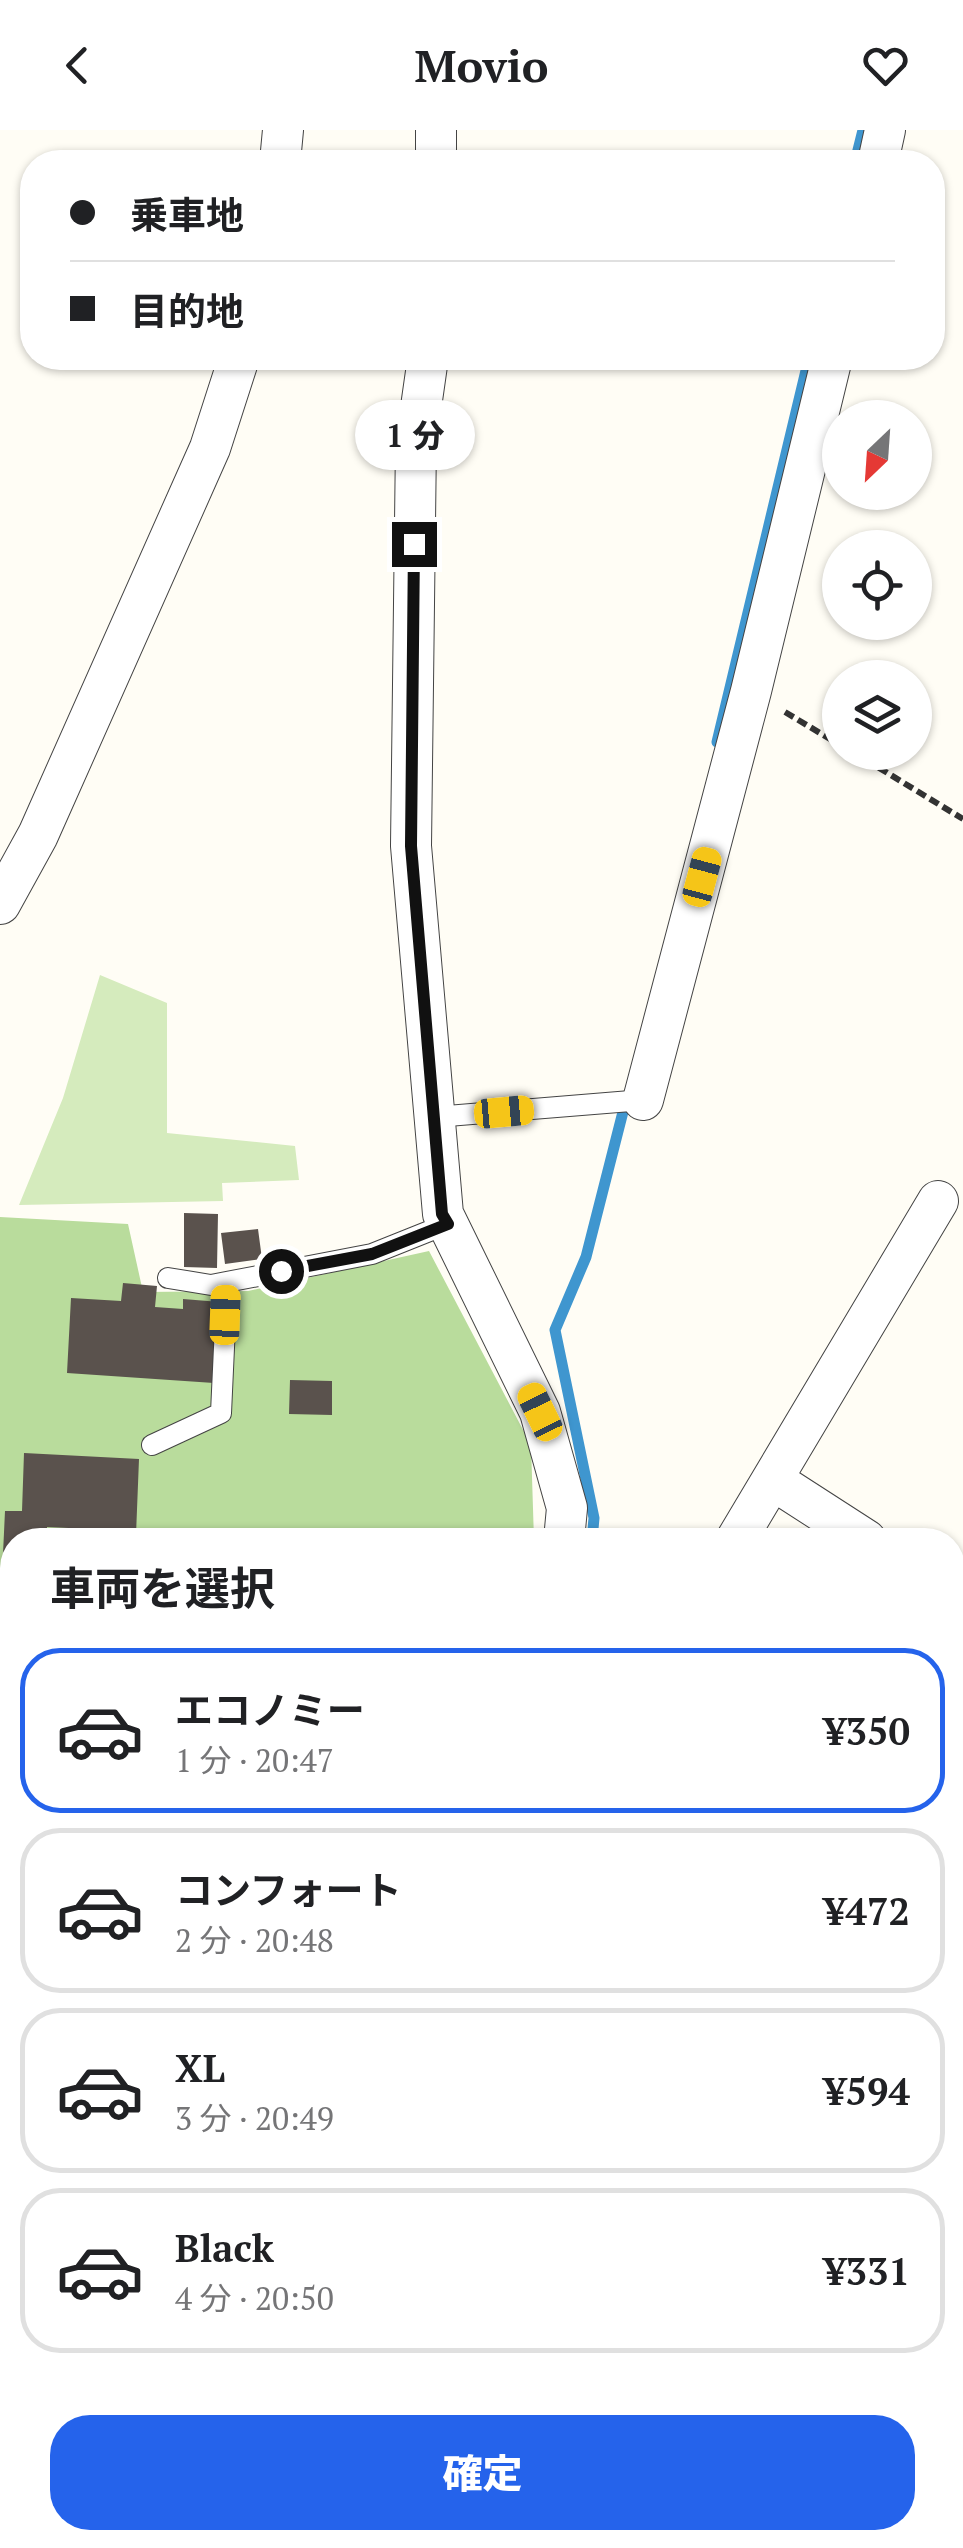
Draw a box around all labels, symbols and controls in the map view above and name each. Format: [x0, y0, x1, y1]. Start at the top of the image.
text: Movio [415, 35, 548, 95]
icon: back [50, 38, 105, 93]
icon: heart [858, 38, 913, 93]
text: 乗車地 [130, 190, 244, 240]
text: 目的地 [130, 286, 244, 336]
callout: 1 分 [354, 399, 474, 469]
north arrow [822, 400, 932, 510]
map controls [822, 400, 932, 770]
text: 1 分 [386, 414, 444, 456]
route end [392, 522, 437, 567]
button: locate [822, 530, 932, 640]
button: layers [822, 660, 932, 770]
car [680, 844, 724, 910]
car [473, 1094, 535, 1130]
route start [259, 1249, 304, 1294]
car [209, 1284, 241, 1346]
car [513, 1378, 567, 1446]
text: 車両を選択 [50, 1558, 275, 1618]
text: エコノミー [175, 1685, 365, 1735]
icon: car [55, 1686, 145, 1776]
text: ¥350 [824, 1706, 910, 1756]
text: 1 分 · 20:47 [175, 1739, 334, 1781]
text: コンフォート [175, 1865, 402, 1915]
icon: car [55, 1866, 145, 1956]
text: ¥472 [824, 1886, 910, 1936]
text: 2 分 · 20:48 [175, 1919, 334, 1961]
text: XL [175, 2043, 225, 2093]
icon: car [55, 2046, 145, 2136]
text: ¥594 [824, 2066, 910, 2116]
text: 3 分 · 20:49 [175, 2097, 334, 2139]
text: Black [175, 2223, 274, 2273]
icon: car [55, 2226, 145, 2316]
text: ¥331 [824, 2246, 910, 2296]
text: 4 分 · 20:50 [175, 2277, 334, 2319]
button: 確定 [50, 2415, 915, 2530]

